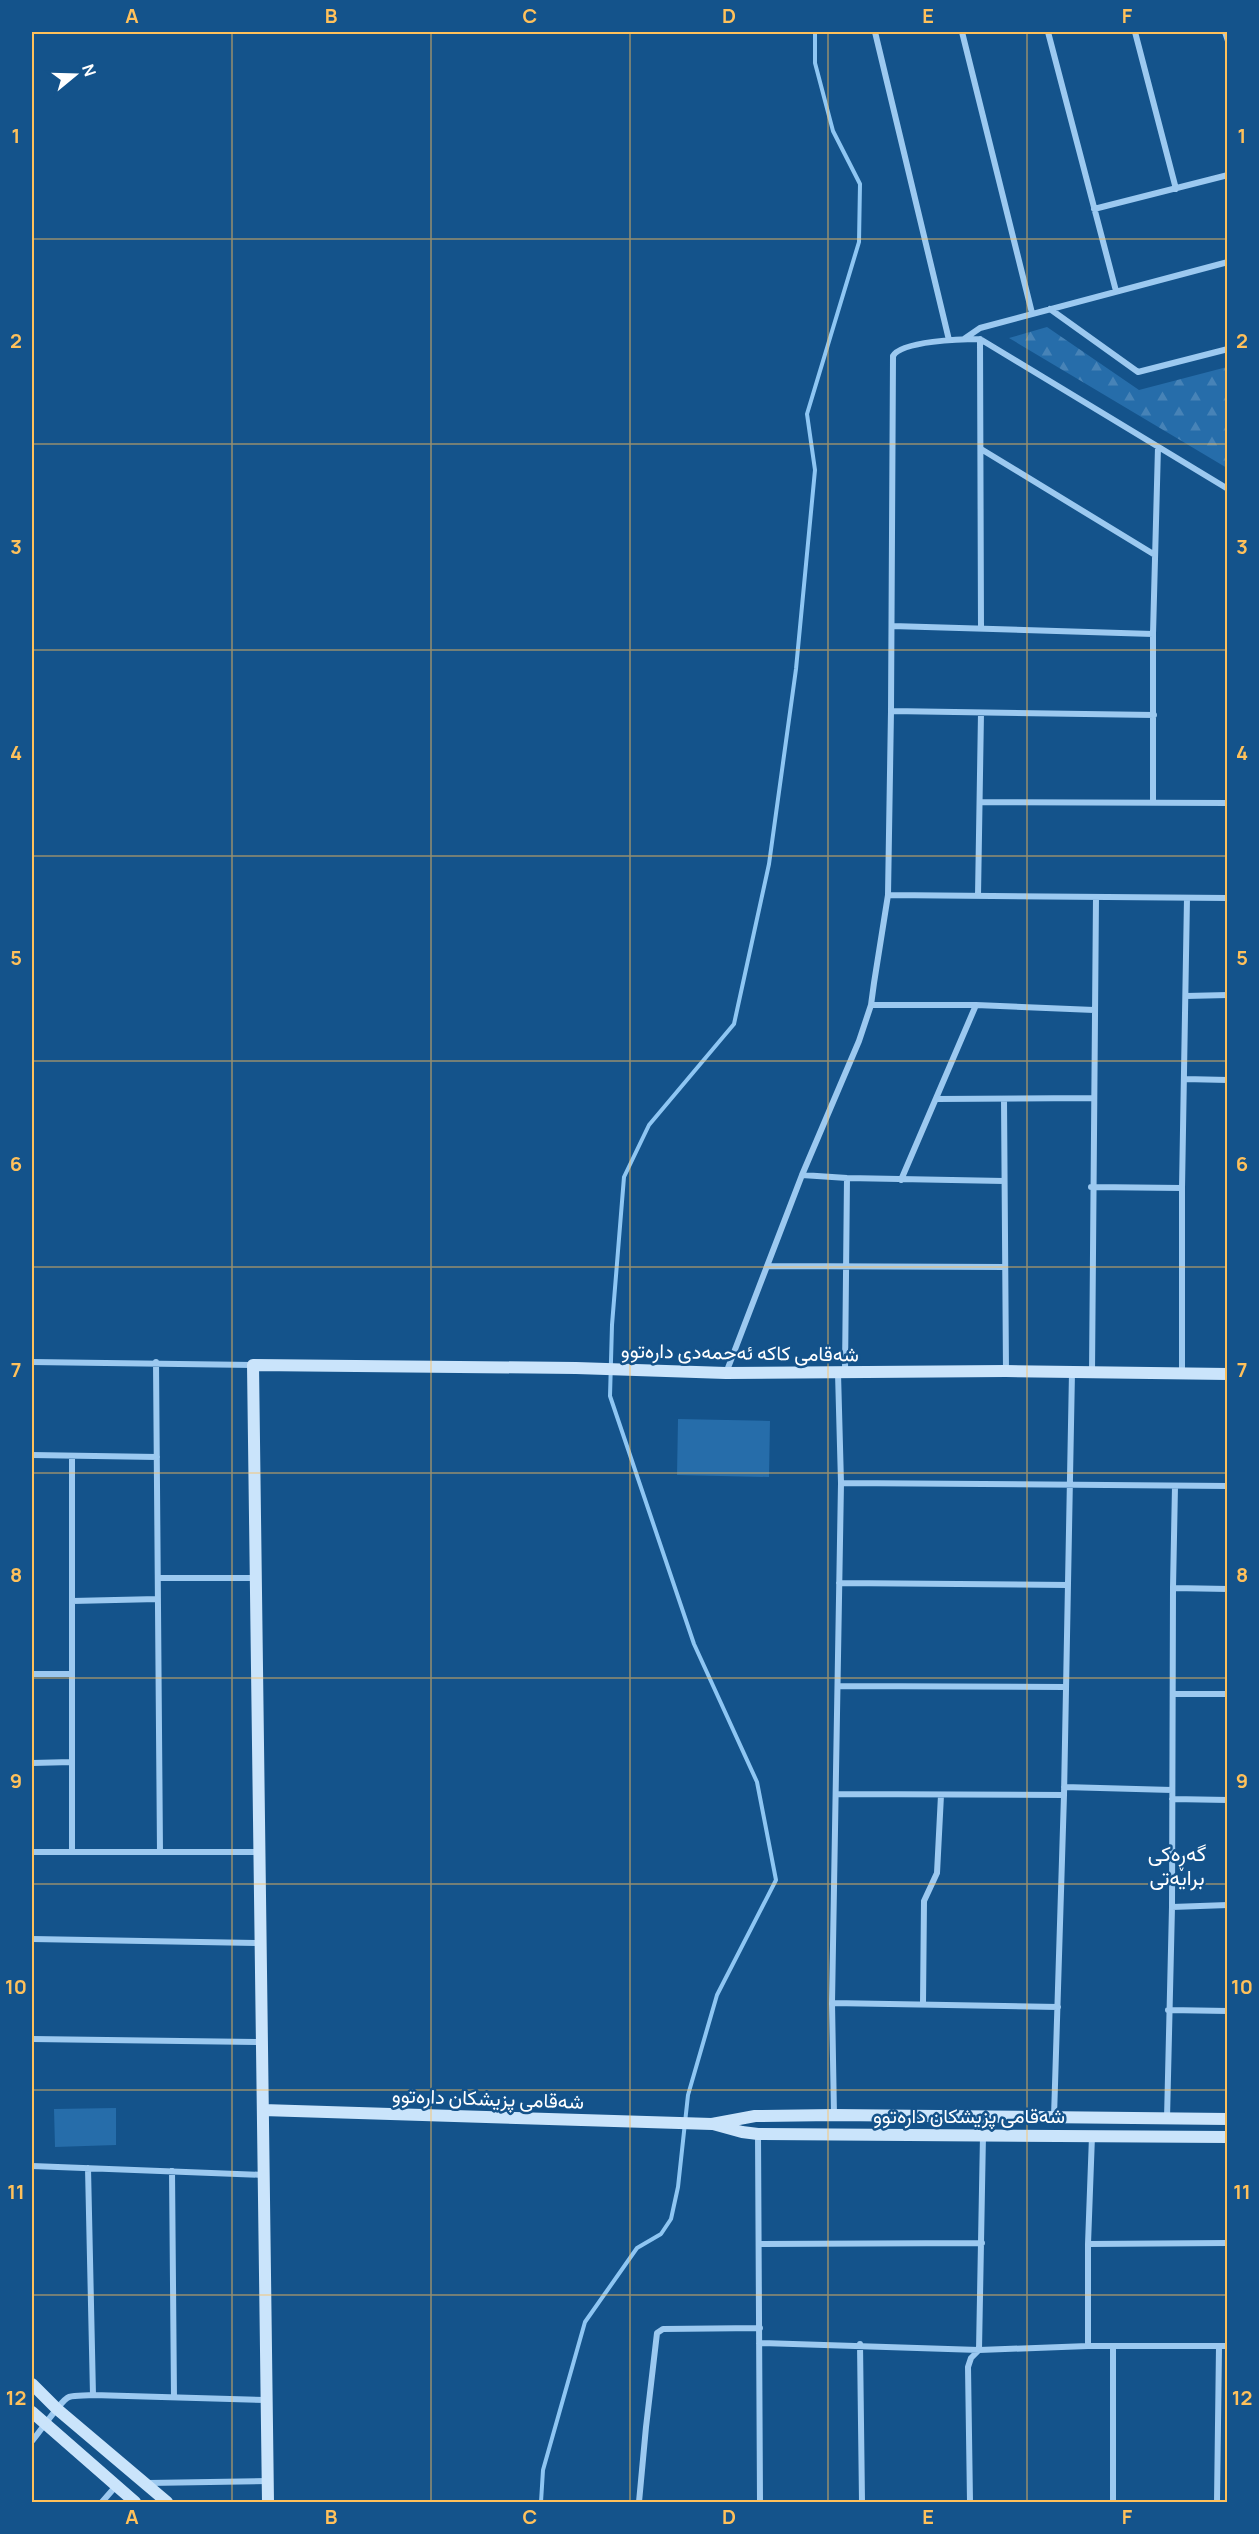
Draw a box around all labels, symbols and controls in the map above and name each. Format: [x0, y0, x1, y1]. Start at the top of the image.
text: A [125, 2, 139, 29]
text: B [325, 2, 338, 29]
text: C [523, 2, 537, 29]
text: D [722, 2, 736, 29]
text: E [922, 2, 934, 29]
text: F [1122, 2, 1133, 29]
north arrow [45, 45, 105, 105]
text: N [77, 61, 101, 79]
text: 1 [12, 122, 20, 149]
text: 1 [1238, 122, 1246, 149]
text: 2 [10, 327, 22, 354]
text: 2 [1236, 327, 1248, 354]
text: 3 [10, 533, 22, 560]
text: 3 [1236, 533, 1248, 560]
text: 4 [10, 739, 22, 766]
text: 4 [1236, 739, 1248, 766]
text: 5 [10, 944, 22, 971]
text: 5 [1236, 944, 1248, 971]
text: 6 [10, 1150, 22, 1177]
text: 6 [1236, 1150, 1248, 1177]
street label: شەقامی کاکە ئەحمەدی دارەتوو [621, 1336, 859, 1368]
text: 7 [11, 1356, 21, 1383]
text: 7 [1237, 1356, 1247, 1383]
text: 8 [10, 1561, 22, 1588]
text: 8 [1236, 1561, 1248, 1588]
text: 9 [10, 1767, 22, 1794]
text: 9 [1236, 1767, 1248, 1794]
district label: گەڕەکی برایەتی [1148, 1839, 1206, 1891]
text: 10 [5, 1973, 27, 2000]
text: 10 [1231, 1973, 1253, 2000]
street label: شەقامی پزیشکان دارەتوو [392, 2081, 584, 2116]
street label: شەقامی پزیشکان دارەتوو [873, 2102, 1065, 2130]
text: 11 [7, 2178, 25, 2205]
text: 11 [1233, 2178, 1251, 2205]
text: 12 [6, 2384, 26, 2411]
text: 12 [1232, 2384, 1252, 2411]
text: A [125, 2503, 139, 2530]
text: B [325, 2503, 338, 2530]
text: C [523, 2503, 537, 2530]
text: D [722, 2503, 736, 2530]
text: E [922, 2503, 934, 2530]
text: F [1122, 2503, 1133, 2530]

